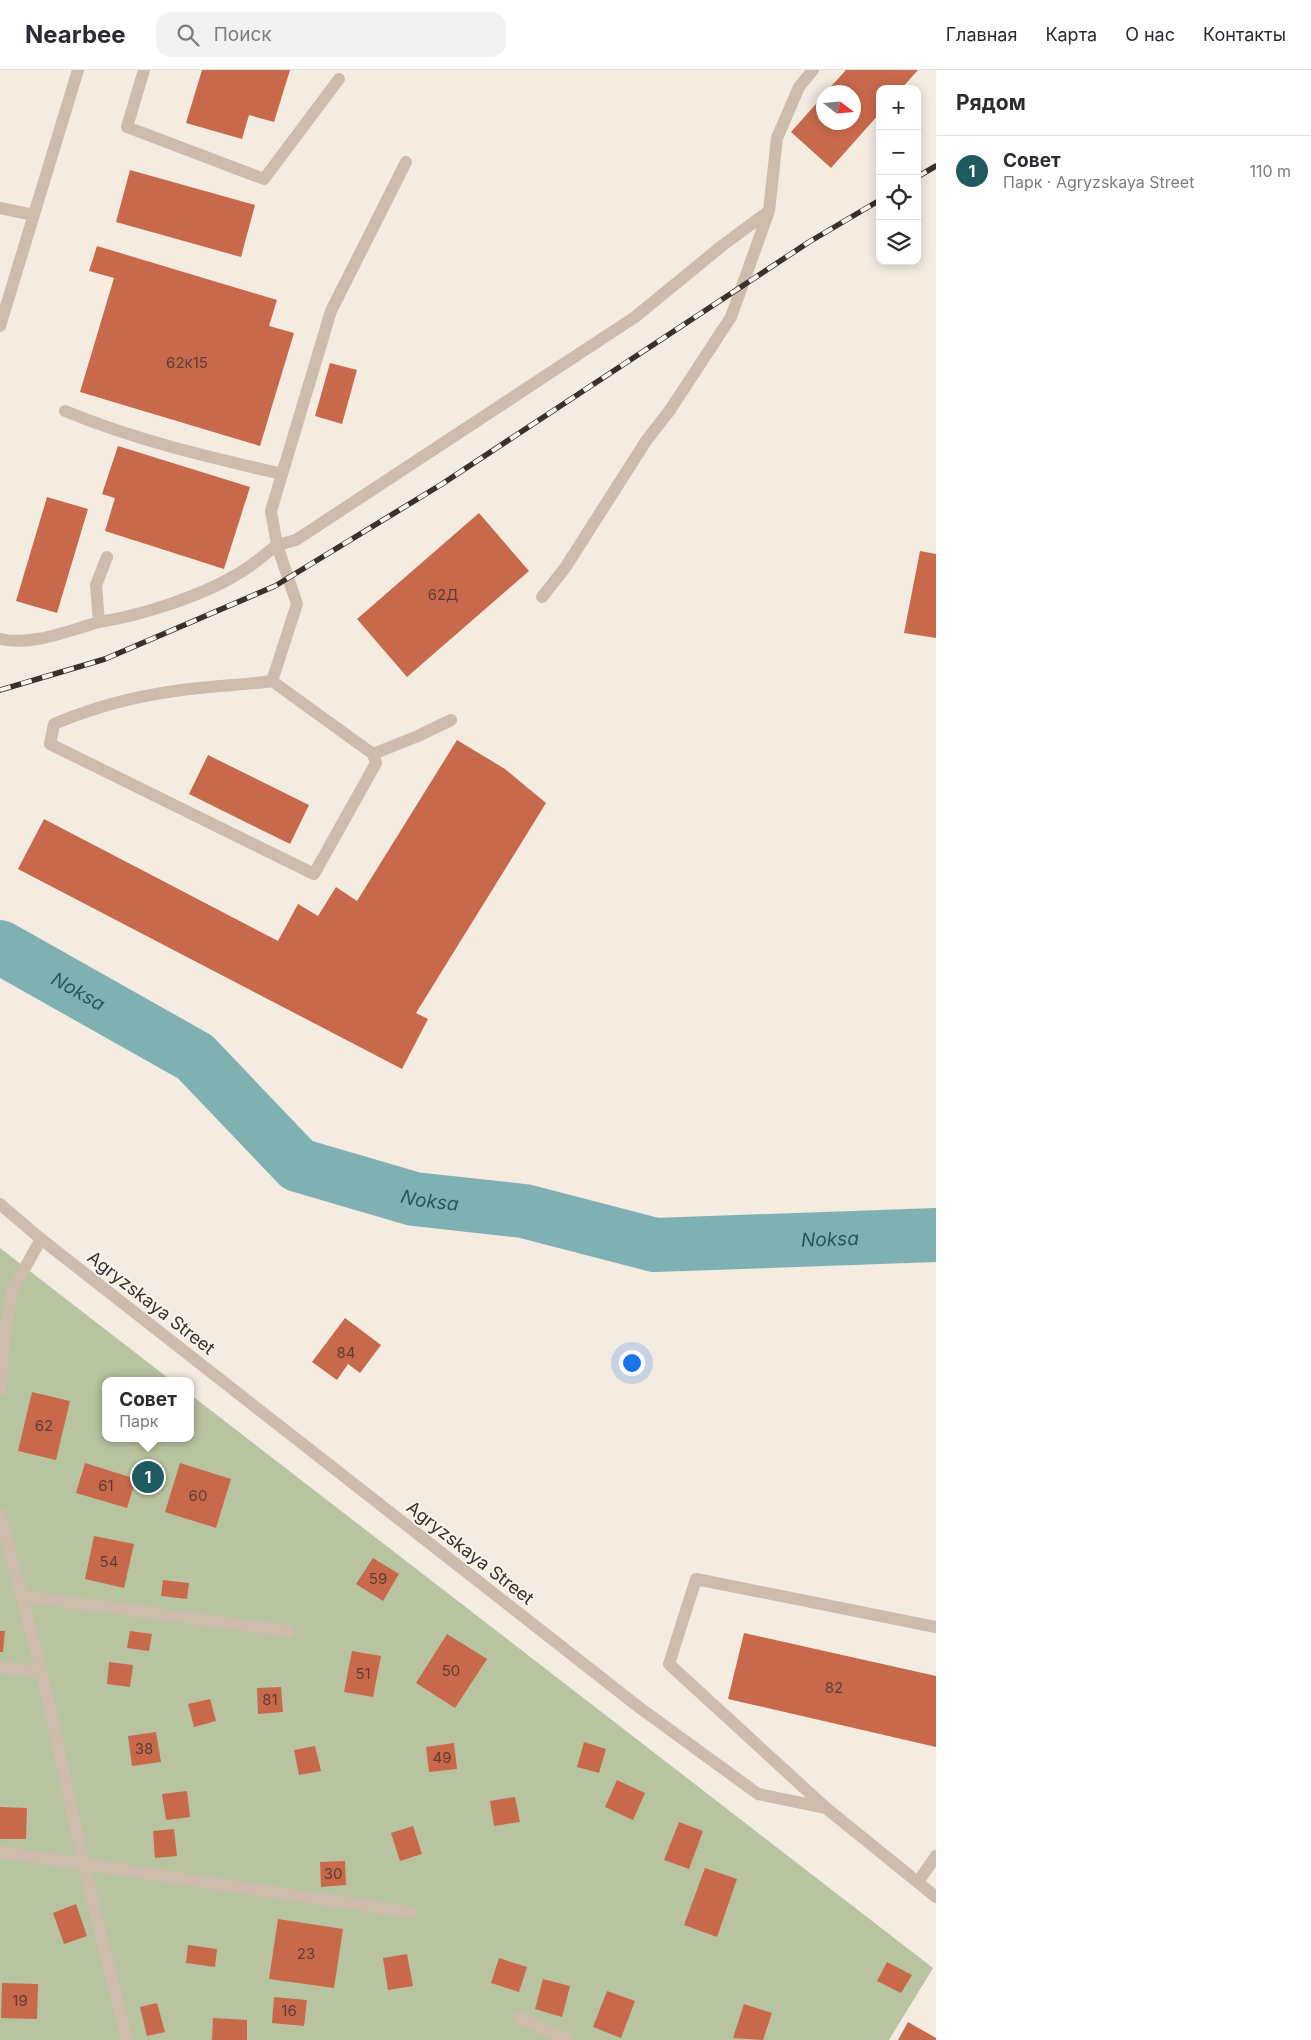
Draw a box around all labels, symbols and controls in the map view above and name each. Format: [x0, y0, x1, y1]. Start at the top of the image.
search box [156, 12, 506, 57]
text: Nearbee [25, 20, 126, 49]
icon: search [174, 21, 202, 49]
text: Поиск [214, 23, 272, 46]
text: Главная [946, 24, 1017, 45]
text: Карта [1045, 24, 1097, 45]
text: О нас [1125, 24, 1175, 45]
text: Контакты [1203, 24, 1286, 45]
north arrow [816, 85, 861, 130]
map controls [876, 85, 921, 265]
button: + [876, 85, 921, 130]
text: Рядом [956, 90, 1026, 115]
button: − [876, 130, 921, 175]
text: Совет [1003, 149, 1061, 172]
text: 1 [969, 161, 975, 181]
text: 110 m [1249, 161, 1291, 181]
text: Парк · Agryzskaya Street [1003, 172, 1194, 192]
button: locate [876, 175, 921, 220]
button: layers [876, 220, 921, 265]
house number: 62к15 [166, 353, 208, 372]
house number: 62Д [428, 585, 458, 604]
water label: Noksa [47, 967, 109, 1016]
water label: Noksa [398, 1185, 460, 1216]
water label: Noksa [801, 1227, 860, 1252]
street label: Agryzskaya Street [83, 1246, 219, 1359]
house number: 84 [337, 1343, 355, 1362]
your location [619, 1350, 645, 1376]
popup [102, 1377, 194, 1442]
text: Совет [119, 1388, 177, 1411]
text: Парк [119, 1411, 159, 1431]
house number: 62 [35, 1416, 53, 1435]
pin: 1 [132, 1458, 164, 1496]
house number: 61 [98, 1476, 114, 1495]
house number: 60 [189, 1486, 207, 1505]
street label: Agryzskaya Street [402, 1496, 538, 1609]
house number: 54 [100, 1552, 118, 1571]
house number: 59 [369, 1569, 387, 1588]
house number: 50 [442, 1661, 460, 1680]
house number: 51 [355, 1664, 371, 1683]
house number: 82 [825, 1678, 843, 1697]
house number: 81 [262, 1690, 278, 1709]
house number: 38 [135, 1739, 153, 1758]
house number: 49 [433, 1748, 452, 1767]
house number: 30 [324, 1864, 342, 1883]
house number: 23 [297, 1944, 315, 1963]
house number: 19 [12, 1991, 28, 2010]
house number: 16 [281, 2001, 297, 2020]

